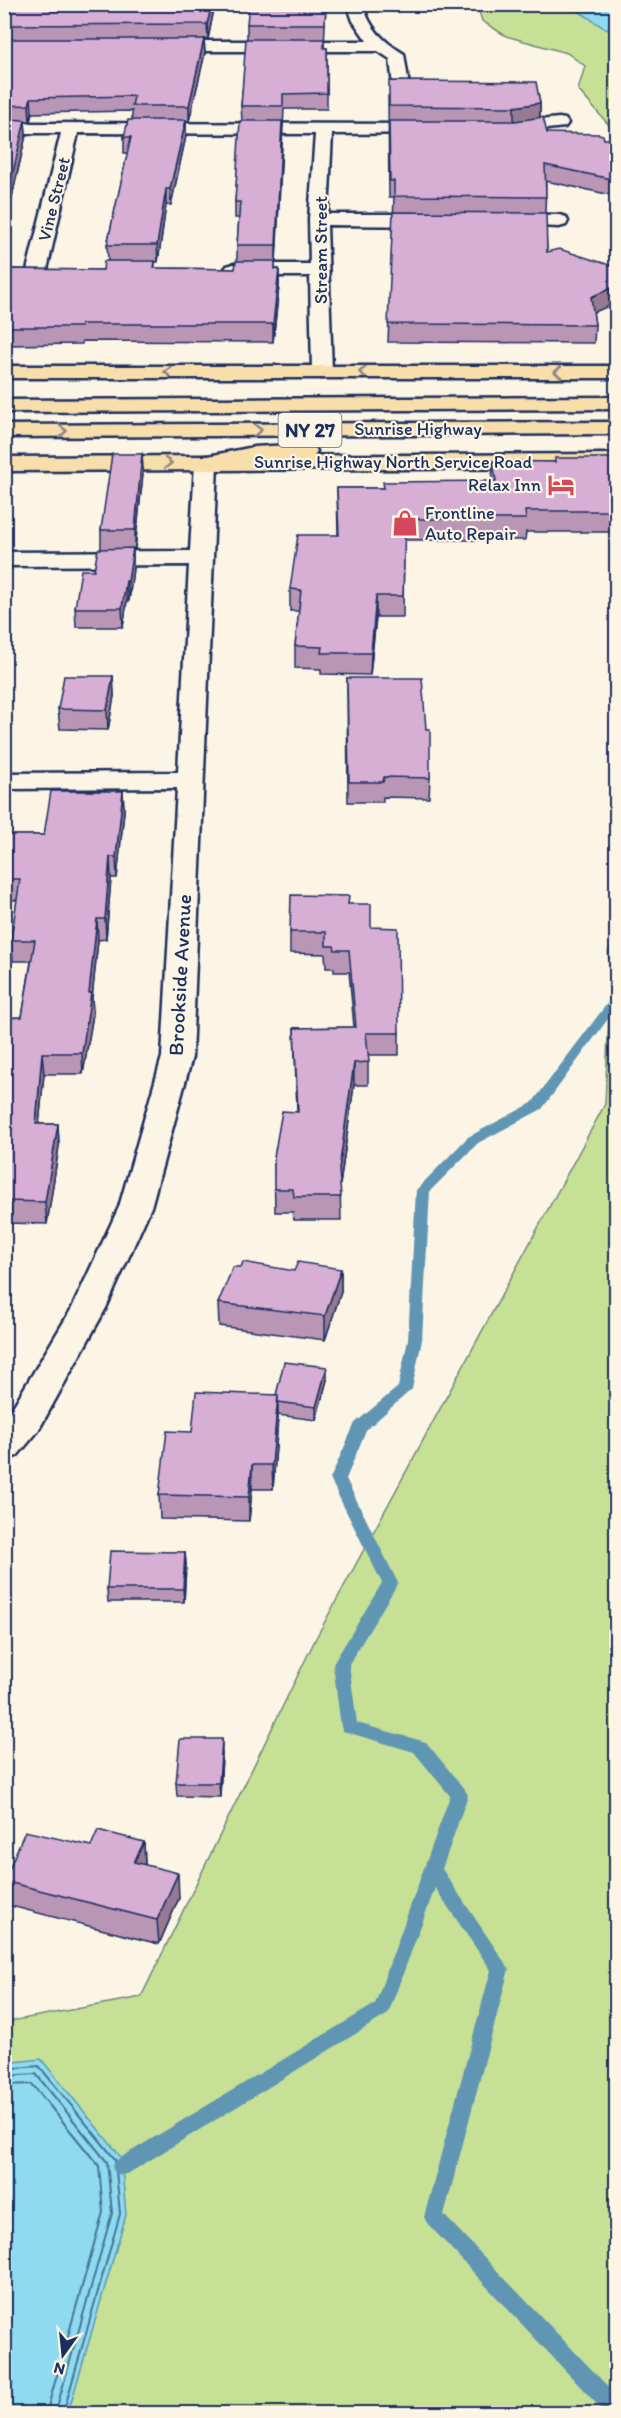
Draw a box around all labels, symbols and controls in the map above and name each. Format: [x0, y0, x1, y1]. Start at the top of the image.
street label: Vine Street [33, 154, 75, 243]
street label: Stream Street [310, 196, 332, 304]
one-way arrow [164, 366, 173, 378]
one-way arrow [359, 366, 368, 378]
one-way arrow [554, 366, 563, 378]
road number: NY 27 [278, 413, 342, 447]
street label: Sunrise Highway [354, 418, 482, 440]
one-way arrow [253, 424, 262, 436]
one-way arrow [58, 425, 67, 437]
street label: Sunrise Highway North Service Road [254, 451, 532, 473]
one-way arrow [163, 457, 172, 470]
hotel icon: Relax Inn [546, 470, 576, 500]
place label: Relax Inn [468, 474, 541, 496]
place label: Frontline Auto Repair [425, 502, 517, 545]
shop icon: Frontline Auto Repair [390, 508, 420, 538]
street label: Brookside Avenue [163, 894, 196, 1056]
north arrow [33, 2325, 93, 2385]
text: N [52, 2358, 67, 2380]

